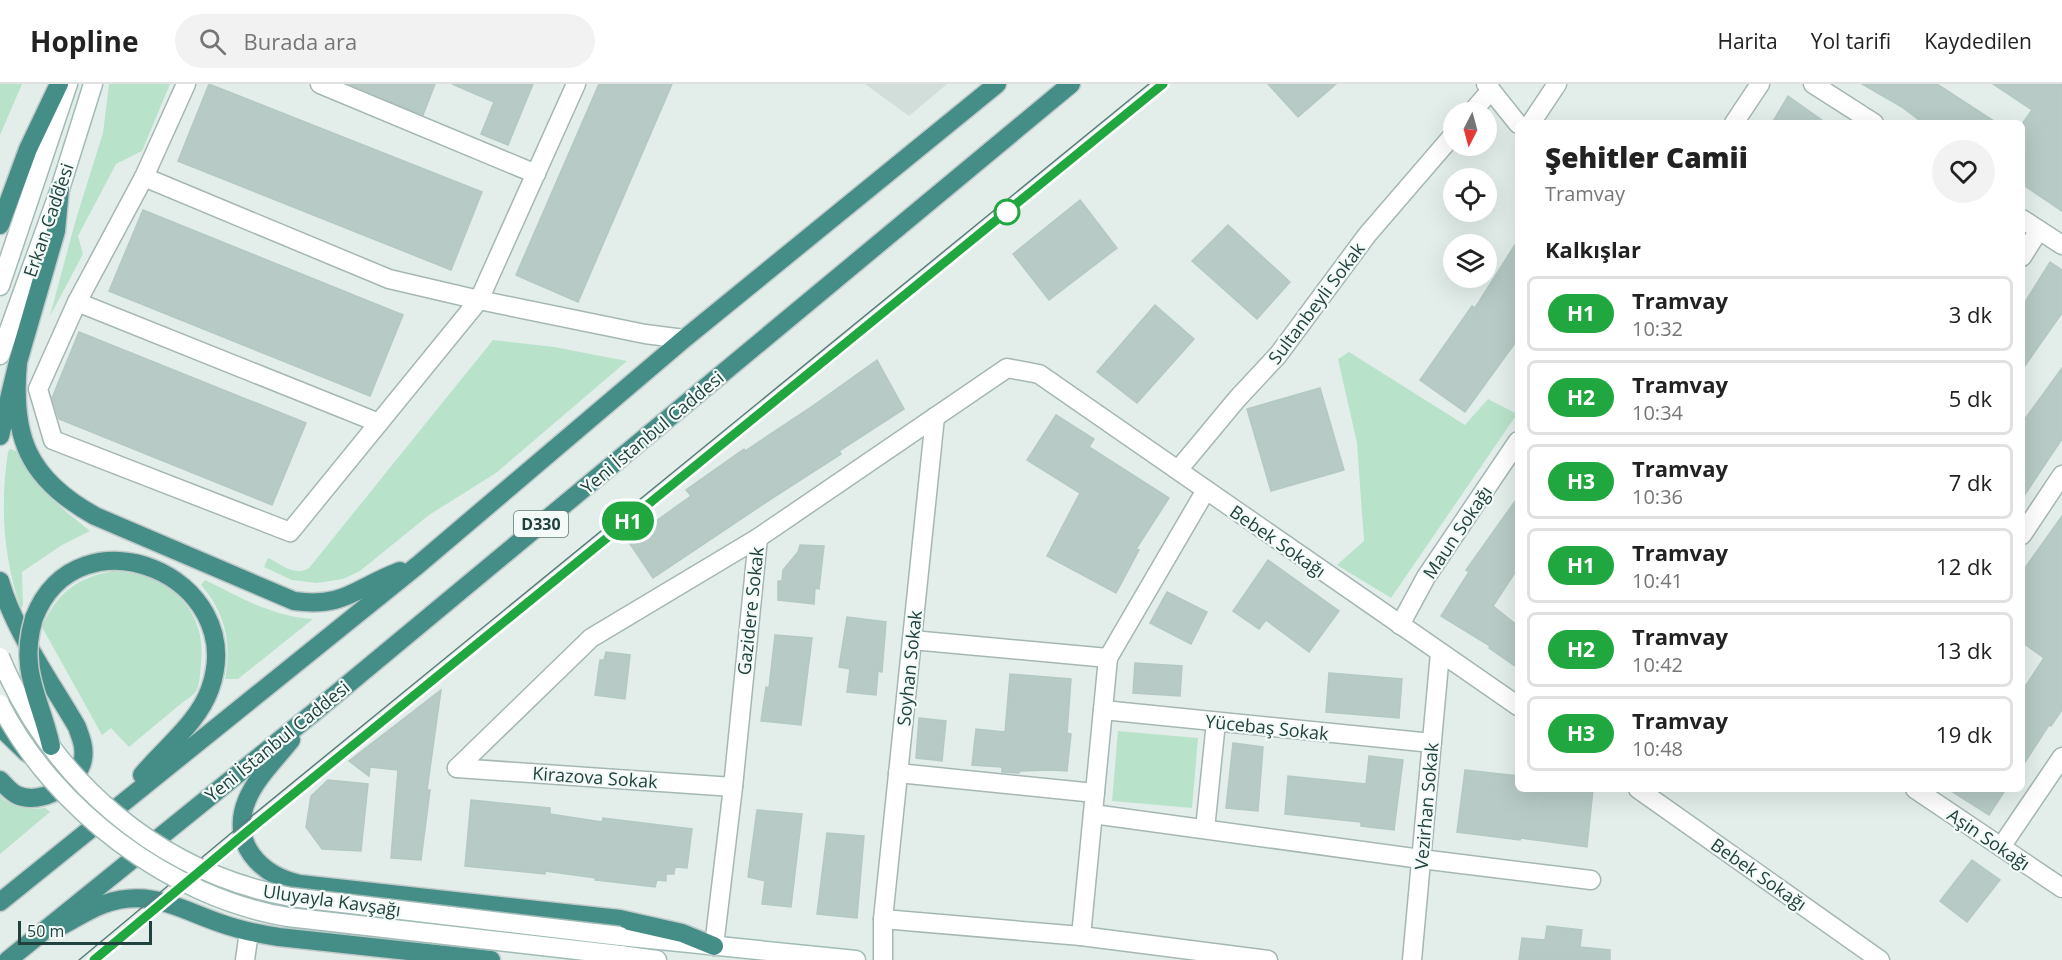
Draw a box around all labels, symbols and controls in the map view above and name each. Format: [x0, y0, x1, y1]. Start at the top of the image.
search box [175, 14, 595, 68]
text: Hopline [30, 22, 139, 60]
icon: search [196, 25, 229, 58]
text: Burada ara [244, 26, 357, 56]
text: Harita [1717, 27, 1778, 55]
text: Yol tarifi [1811, 27, 1891, 55]
text: Kaydedilen [1924, 27, 2032, 55]
north arrow [1443, 102, 1497, 156]
map controls [1443, 102, 1497, 288]
text: Şehitler Camii [1545, 138, 1748, 176]
button: heart [1932, 140, 1995, 203]
street label: Erkan Caddesi [17, 160, 79, 280]
button: locate [1443, 168, 1497, 222]
text: Tramvay [1545, 180, 1625, 207]
unlabelled marker [994, 199, 1020, 225]
button: layers [1443, 234, 1497, 288]
text: Kalkışlar [1545, 234, 1641, 264]
street label: Sultanbeyli Sokak [1262, 237, 1370, 369]
text: Tramvay [1632, 285, 1728, 315]
text: H1 [1567, 299, 1595, 327]
text: 3 dk [1949, 299, 1992, 329]
text: 10:32 [1632, 315, 1683, 342]
street label: Yeni İstanbul Caddesi [576, 365, 728, 499]
text: Tramvay [1632, 369, 1728, 399]
text: H2 [1567, 383, 1595, 411]
text: 5 dk [1949, 383, 1992, 413]
text: 10:34 [1632, 399, 1683, 426]
text: Tramvay [1632, 453, 1728, 483]
text: H3 [1567, 467, 1595, 495]
text: 7 dk [1949, 467, 1992, 497]
street label: Maun Sokağı [1417, 481, 1497, 583]
text: 10:36 [1632, 483, 1683, 510]
street label: Bebek Sokağı [1225, 499, 1331, 583]
line badge: H1 [601, 502, 655, 540]
text: H1 [614, 507, 642, 535]
road number: D330 [514, 511, 568, 537]
text: Tramvay [1632, 537, 1728, 567]
street label: Gazidere Sokak [731, 545, 769, 676]
text: H1 [1567, 551, 1595, 579]
text: 12 dk [1936, 551, 1992, 581]
text: 10:41 [1632, 567, 1683, 594]
street label: Soyhan Sokak [891, 608, 927, 727]
text: Tramvay [1632, 621, 1728, 651]
text: H2 [1567, 635, 1595, 663]
text: 13 dk [1936, 635, 1992, 665]
text: 10:42 [1632, 651, 1683, 678]
street label: Yeni İstanbul Caddesi [200, 675, 354, 807]
text: Tramvay [1632, 705, 1728, 735]
street label: Yücebaş Sokak [1204, 709, 1330, 745]
text: H3 [1567, 719, 1595, 747]
text: 19 dk [1936, 719, 1992, 749]
text: 10:48 [1632, 735, 1683, 762]
street label: Vezirhan Sokak [1408, 741, 1444, 871]
street label: Kirazova Sokak [532, 761, 659, 793]
street label: Aşin Sokağı [1943, 803, 2035, 875]
street label: Bebek Sokağı [1706, 832, 1812, 916]
street label: Uluyayla Kavşağı [262, 878, 402, 922]
scale bar [18, 918, 152, 946]
text: 50 m [27, 920, 64, 942]

